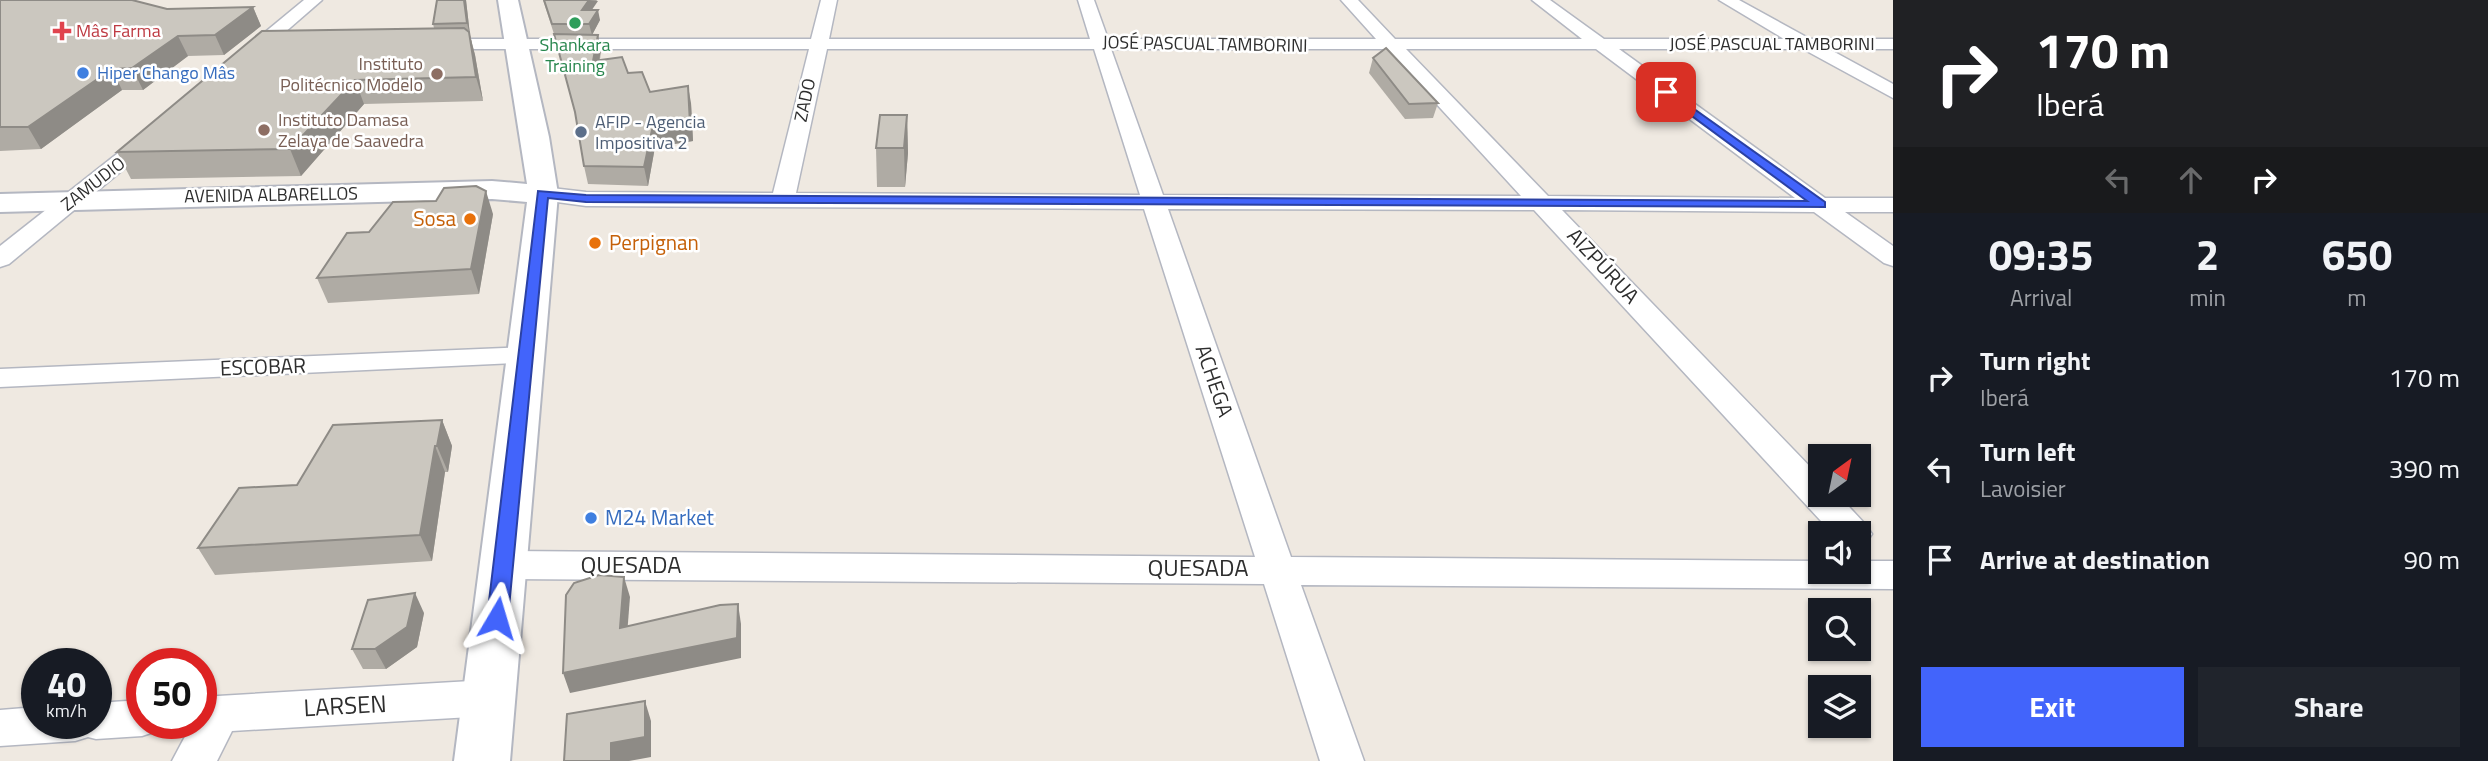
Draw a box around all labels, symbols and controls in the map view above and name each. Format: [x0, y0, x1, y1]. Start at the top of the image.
text: 170 m [2036, 12, 2170, 87]
marker: Shankara Training [567, 15, 583, 31]
place label: Mâs Farma [76, 17, 161, 44]
marker: Mâs Farma [54, 23, 70, 39]
street label: JOSÉ PASCUAL TAMBORINI [1102, 28, 1308, 59]
icon: right [1921, 28, 2012, 119]
street label: JOSÉ PASCUAL TAMBORINI [1669, 30, 1875, 57]
place label: Shankara Training [540, 31, 610, 79]
place label: Instituto Politécnico Modelo [280, 50, 423, 98]
place label: Hiper Chango Mâs [97, 59, 235, 86]
pin [1636, 62, 1696, 122]
marker: Hiper Chango Mâs [75, 65, 91, 81]
marker: Instituto Politécnico Modelo [429, 66, 445, 82]
icon: arrive [1647, 73, 1685, 111]
street label: ZADO [787, 76, 822, 124]
text: Iberá [2036, 80, 2104, 128]
place label: Instituto Damasa Zelaya de Saavedra [278, 106, 424, 154]
place label: AFIP - Agencia Impositiva 2 [595, 108, 705, 156]
marker: Instituto Damasa Zelaya de Saavedra [256, 122, 272, 138]
marker: AFIP - Agencia Impositiva 2 [573, 124, 589, 140]
street label: ZAMUDIO [55, 150, 131, 217]
icon: left [2099, 161, 2137, 199]
icon: ahead [2172, 161, 2210, 199]
icon: right [2245, 161, 2283, 199]
street label: AVENIDA ALBARELLOS [184, 179, 358, 210]
place label: Sosa [413, 202, 456, 234]
marker: Sosa [462, 211, 478, 227]
street label: AIZPÚRUA [1560, 220, 1648, 311]
text: 09:35 [1989, 222, 2094, 286]
text: 2 [2196, 222, 2219, 286]
text: 650 [2322, 222, 2392, 286]
place label: Perpignan [609, 226, 699, 258]
marker: Perpignan [587, 235, 603, 251]
text: Arrival [2010, 280, 2072, 315]
text: min [2189, 280, 2226, 315]
text: m [2347, 280, 2367, 315]
street label: ACHEGA [1188, 340, 1242, 422]
text: Turn right [1980, 341, 2091, 380]
street label: ESCOBAR [219, 349, 307, 383]
text: 170 m [2389, 358, 2460, 397]
icon: right [1921, 359, 1959, 397]
text: Iberá [1980, 380, 2029, 415]
text: Turn left [1980, 432, 2075, 471]
north arrow [1808, 444, 1871, 508]
map controls [1808, 444, 1871, 738]
text: 390 m [2389, 449, 2460, 488]
icon: left [1921, 450, 1959, 488]
text: Lavoisier [1980, 471, 2066, 506]
place label: M24 Market [605, 501, 715, 533]
marker: M24 Market [583, 510, 599, 526]
button: sound [1808, 521, 1871, 584]
text: Arrive at destination [1980, 540, 2210, 579]
text: 90 m [2403, 540, 2460, 579]
icon: arrive [1921, 541, 1959, 579]
street label: QUESADA [580, 546, 682, 582]
street label: QUESADA [1147, 549, 1249, 585]
position arrow [460, 581, 534, 655]
button: search [1808, 598, 1871, 661]
speed limit sign: 50 [126, 648, 217, 739]
text: 40 [47, 657, 86, 711]
button: Exit [1921, 667, 2184, 747]
button: Share [2198, 667, 2460, 747]
button: layers [1808, 675, 1871, 738]
street label: LARSEN [303, 685, 387, 725]
text: km/h [46, 697, 87, 724]

